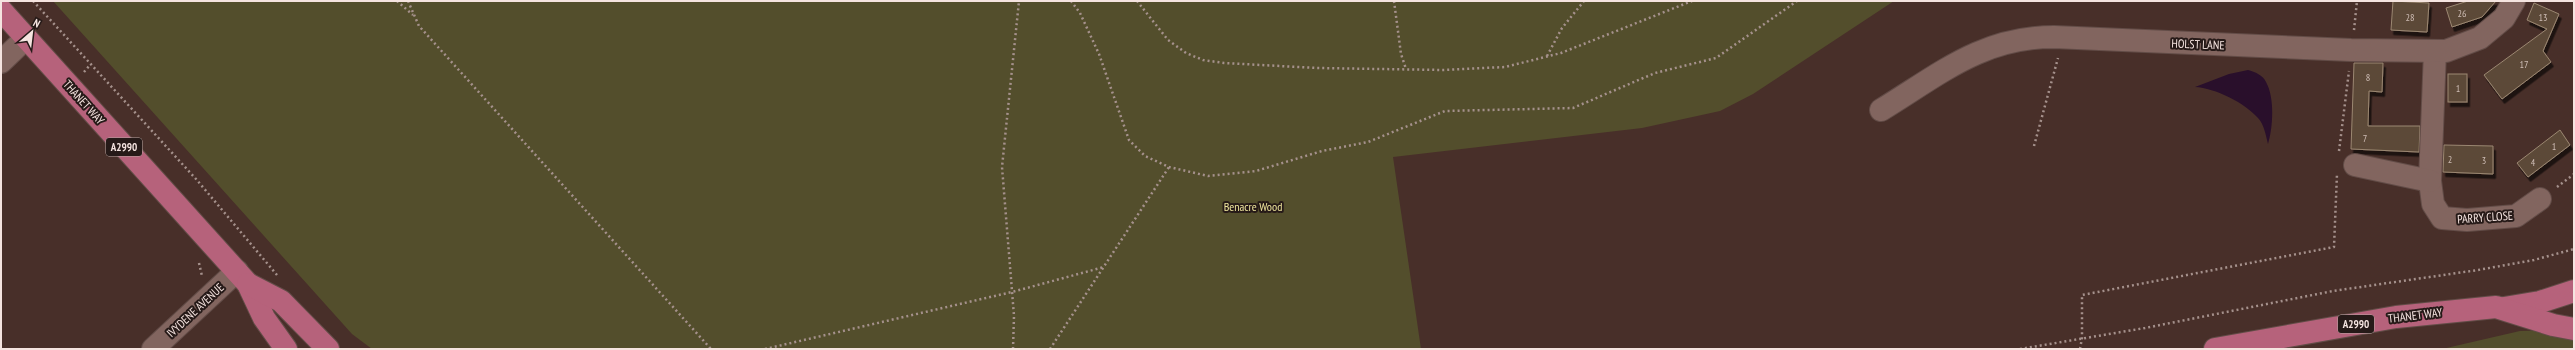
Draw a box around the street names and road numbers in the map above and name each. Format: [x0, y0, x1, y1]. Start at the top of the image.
street label: HOLST LANE [2171, 36, 2225, 52]
street label: THANET WAY [60, 77, 108, 128]
road number: A2990 [106, 138, 142, 156]
street label: PARRY CLOSE [2457, 208, 2513, 226]
street label: IVYDENE AVENUE [163, 280, 227, 340]
street label: THANET WAY [2387, 304, 2444, 326]
road number: A2990 [2338, 315, 2374, 333]

